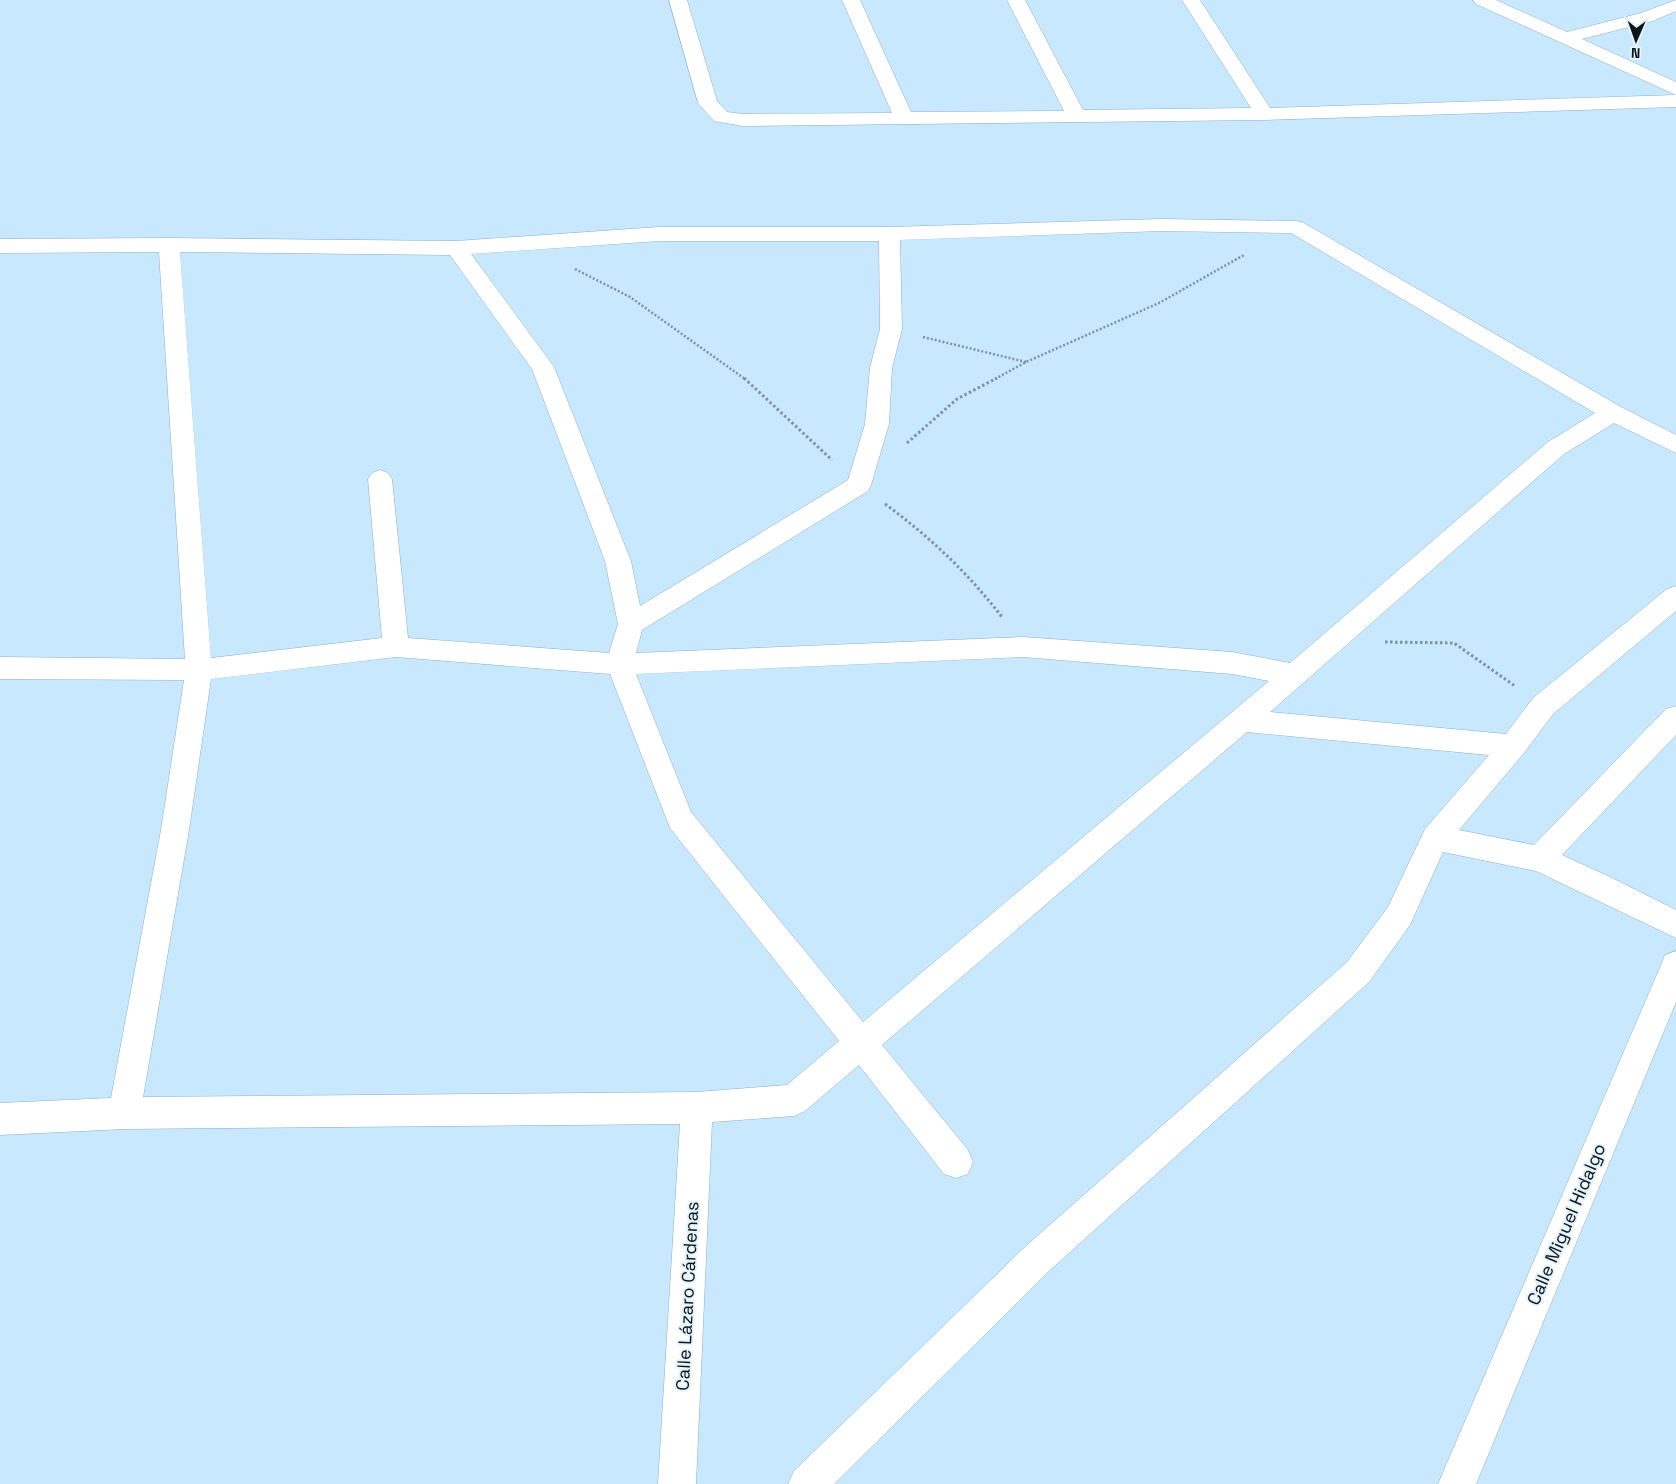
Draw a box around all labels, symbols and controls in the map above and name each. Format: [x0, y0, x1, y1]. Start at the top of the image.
north arrow [1611, 15, 1661, 65]
text: N [1631, 44, 1641, 62]
street label: Calle Miguel Hidalgo [1522, 1140, 1610, 1308]
street label: Calle Lázaro Cárdenas [671, 1201, 703, 1391]

